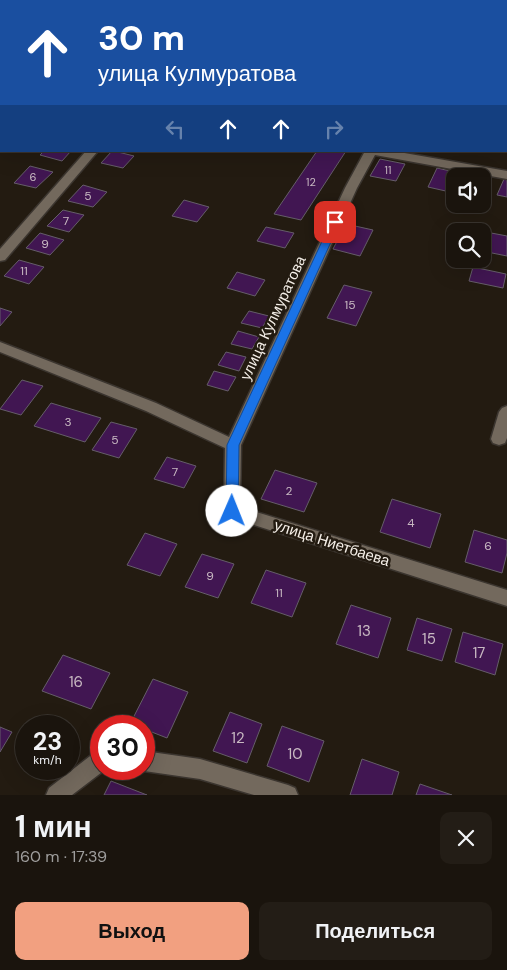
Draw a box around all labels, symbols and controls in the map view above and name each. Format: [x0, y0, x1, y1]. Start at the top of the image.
text: 30 m [98, 15, 185, 61]
icon: ahead [15, 20, 80, 85]
text: улица Кулмуратова [98, 59, 296, 88]
icon: left [161, 115, 189, 143]
icon: ahead [214, 115, 242, 143]
icon: ahead [267, 115, 295, 143]
icon: right [320, 115, 348, 143]
house number: 11 [385, 163, 391, 177]
map controls [446, 168, 491, 268]
button: sound [446, 168, 491, 213]
house number: 6 [30, 170, 37, 184]
house number: 12 [306, 175, 316, 189]
house number: 5 [84, 188, 92, 204]
pin [314, 201, 356, 243]
icon: arrive [321, 208, 349, 236]
house number: 7 [63, 213, 69, 229]
button: search [446, 223, 491, 268]
house number: 9 [41, 236, 49, 252]
street label: улица Кулмуратова [235, 252, 311, 384]
house number: 11 [20, 263, 28, 279]
house number: 15 [344, 297, 356, 313]
house number: 3 [64, 414, 72, 430]
house number: 5 [111, 432, 119, 448]
house number: 7 [172, 464, 178, 480]
house number: 2 [286, 483, 293, 499]
position arrow [205, 484, 257, 536]
street label: улица Ниетбаева [272, 515, 393, 571]
house number: 4 [407, 515, 415, 531]
house number: 6 [484, 538, 492, 554]
house number: 9 [206, 568, 214, 584]
house number: 11 [275, 585, 283, 601]
house number: 13 [357, 621, 371, 641]
house number: 15 [422, 629, 436, 649]
house number: 17 [473, 643, 485, 663]
house number: 16 [69, 672, 83, 692]
speed limit sign: 30 [90, 715, 155, 780]
text: 23 [33, 725, 62, 758]
house number: 12 [231, 728, 245, 748]
house number: 10 [288, 744, 302, 764]
text: km/h [33, 752, 62, 768]
text: 1 мин [15, 807, 92, 846]
button: close [440, 812, 492, 864]
text: 160 m · 17:39 [15, 846, 107, 867]
button: Выход [15, 902, 249, 960]
button: Поделиться [259, 902, 492, 960]

